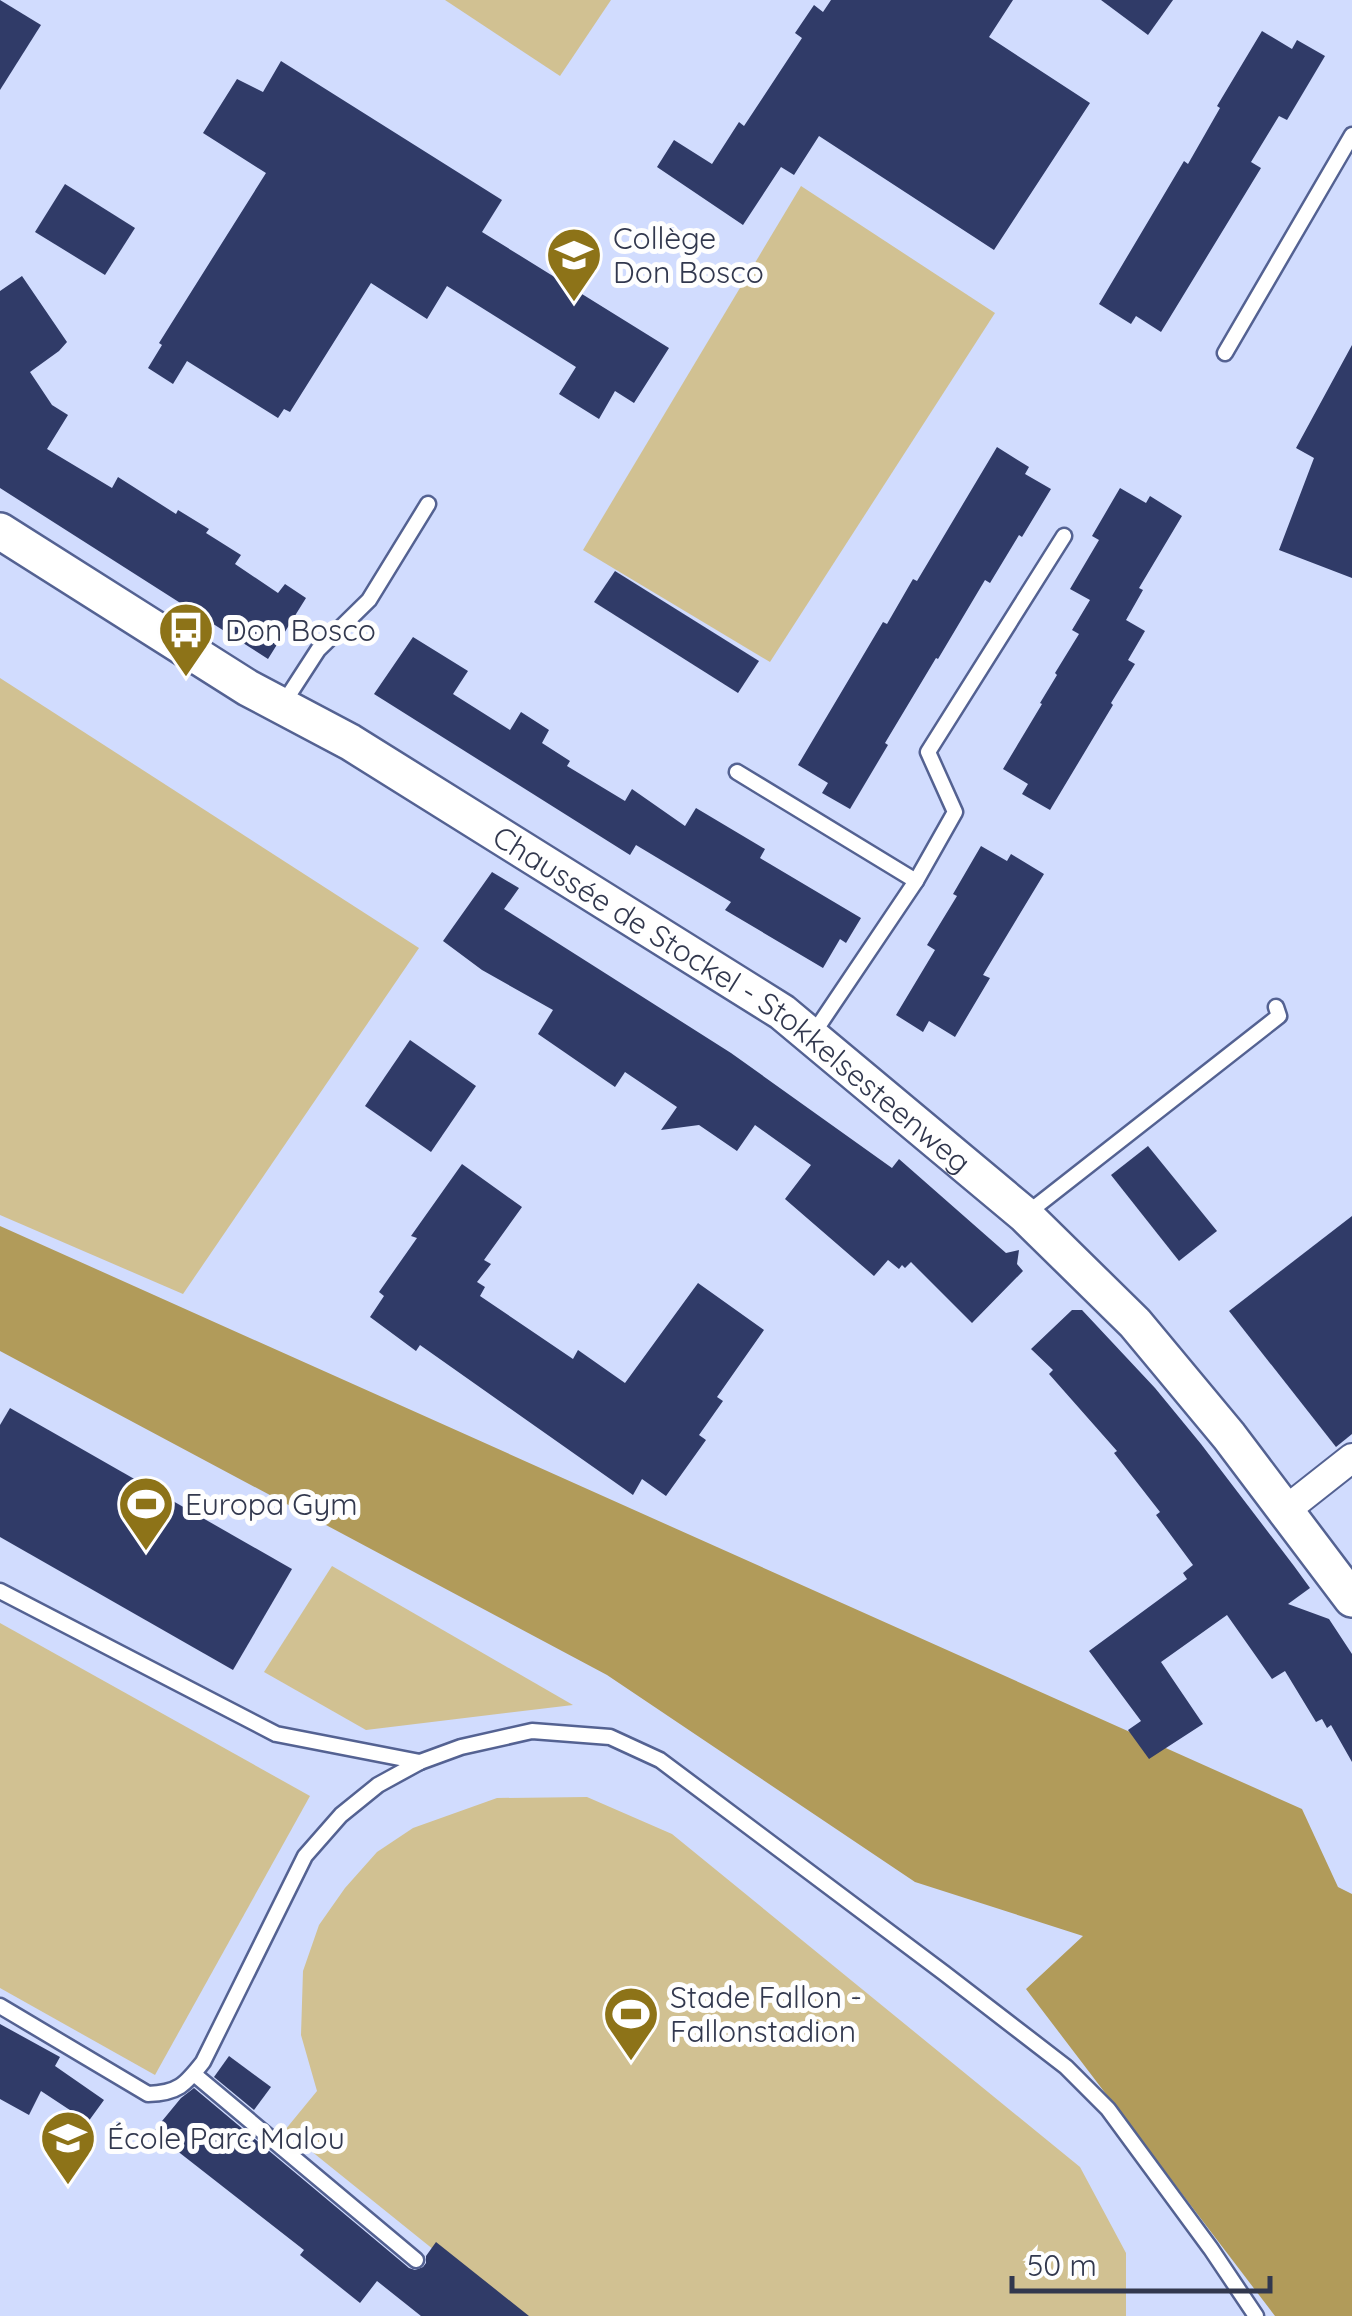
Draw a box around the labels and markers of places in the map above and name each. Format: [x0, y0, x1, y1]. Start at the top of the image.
place label: Collège Don Bosco [613, 219, 764, 291]
school or university icon: Collège Don Bosco [544, 225, 604, 304]
bus stop icon: Don Bosco [156, 600, 216, 679]
place label: Don Bosco [225, 611, 376, 649]
sports icon: Europa Gym [116, 1474, 176, 1553]
place label: Europa Gym [185, 1485, 358, 1523]
place label: Stade Fallon - Fallonstadion [670, 1978, 862, 2050]
sports icon: Stade Fallon - Fallonstadion [601, 1984, 661, 2063]
school or university icon: École Parc Malou [38, 2108, 98, 2187]
place label: École Parc Malou [107, 2119, 345, 2157]

